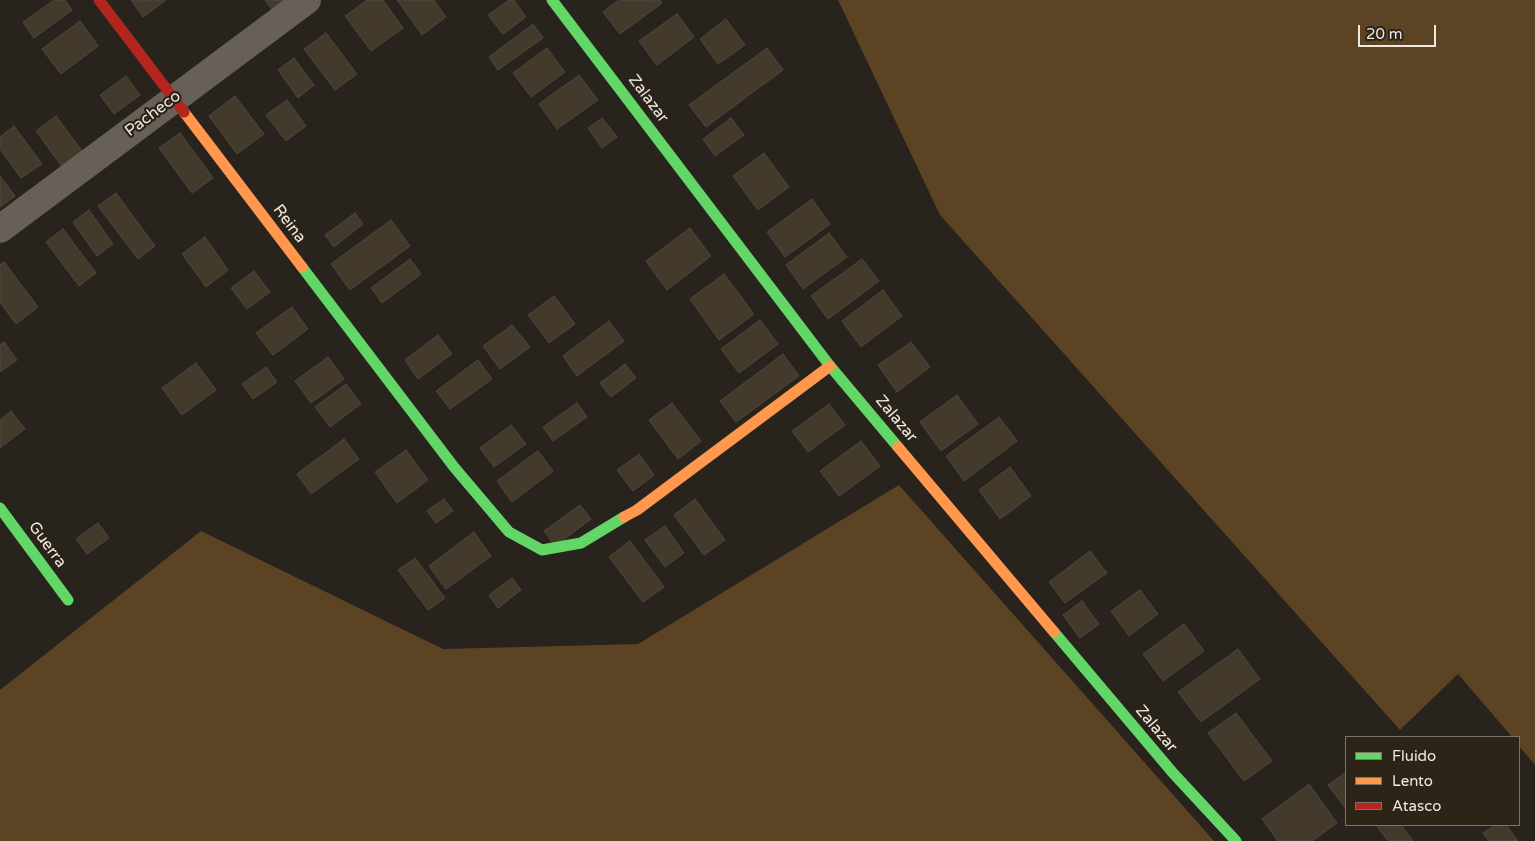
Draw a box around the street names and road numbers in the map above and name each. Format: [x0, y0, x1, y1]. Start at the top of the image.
street label: Zalazar [624, 71, 672, 127]
street label: Pacheco [121, 87, 185, 141]
street label: Reina [268, 201, 310, 247]
street label: Zalazar [871, 392, 921, 446]
street label: Guerra [24, 518, 70, 572]
street label: Zalazar [1131, 702, 1181, 756]

